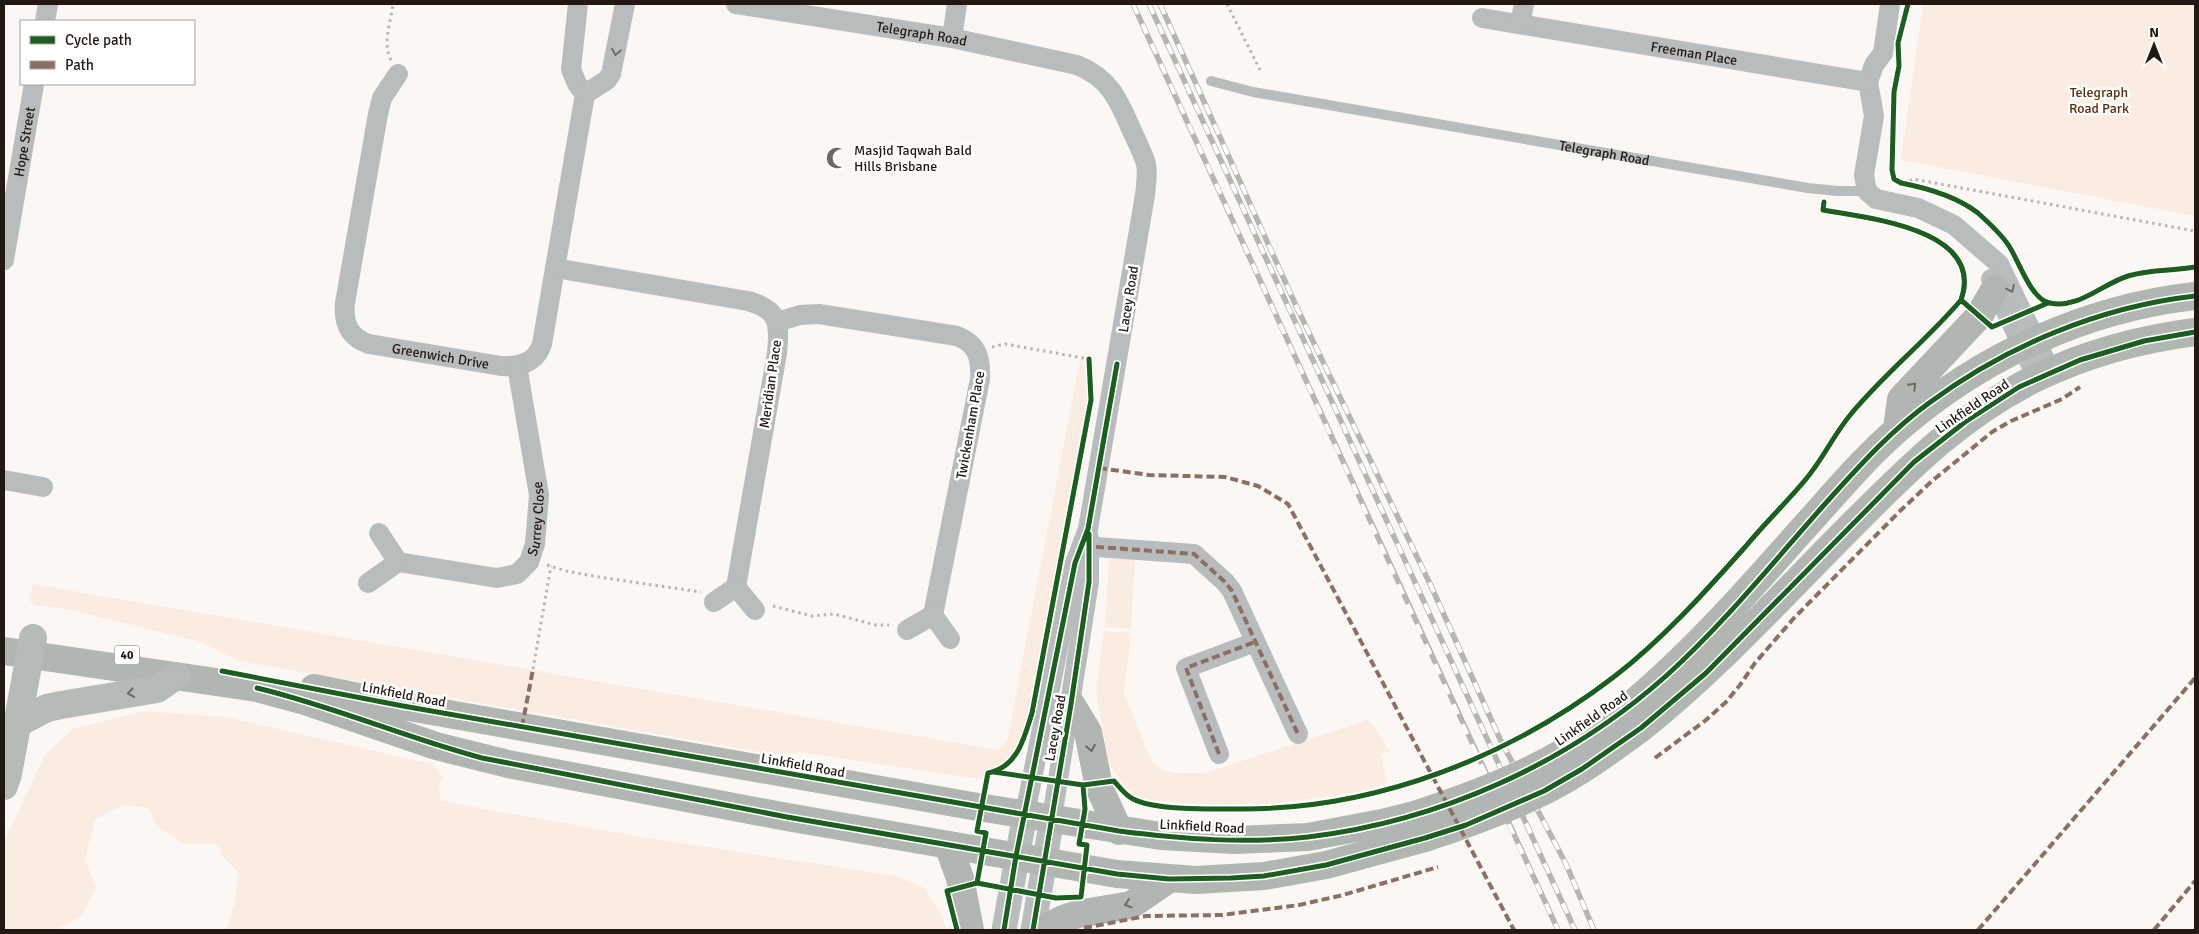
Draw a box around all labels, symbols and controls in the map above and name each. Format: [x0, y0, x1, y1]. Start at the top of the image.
street label: Telegraph Road [875, 18, 968, 50]
legend [20, 20, 195, 85]
north arrow [2129, 20, 2179, 70]
text: N [2149, 24, 2159, 41]
text: Cycle path [65, 31, 132, 49]
street label: Freeman Place [1649, 38, 1739, 69]
one-way arrow [612, 47, 622, 56]
text: Path [65, 56, 94, 74]
park label: Telegraph Road Park [2069, 84, 2129, 117]
street label: Hope Street [10, 105, 39, 178]
street label: Telegraph Road [1558, 137, 1651, 169]
place label: Masjid Taqwah Bald Hills Brisbane [854, 142, 972, 175]
mosque icon: Masjid Taqwah Bald Hills Brisbane [824, 145, 850, 171]
street label: Lacey Road [1115, 265, 1142, 334]
one-way arrow [2004, 284, 2015, 293]
street label: Meridian Place [756, 339, 785, 429]
street label: Greenwich Drive [391, 340, 490, 373]
street label: Twickenham Place [953, 370, 988, 481]
street label: Linkfield Road [1932, 376, 2012, 437]
one-way arrow [1907, 383, 1916, 392]
street label: Surrey Close [524, 480, 548, 558]
road number: 40 [114, 646, 140, 664]
street label: Linkfield Road [360, 678, 447, 711]
one-way arrow [127, 687, 136, 697]
street label: Linkfield Road [1552, 687, 1631, 750]
street label: Lacey Road [1041, 694, 1070, 763]
one-way arrow [1085, 743, 1095, 752]
street label: Linkfield Road [760, 750, 846, 781]
street label: Linkfield Road [1159, 816, 1245, 837]
one-way arrow [1124, 898, 1133, 908]

